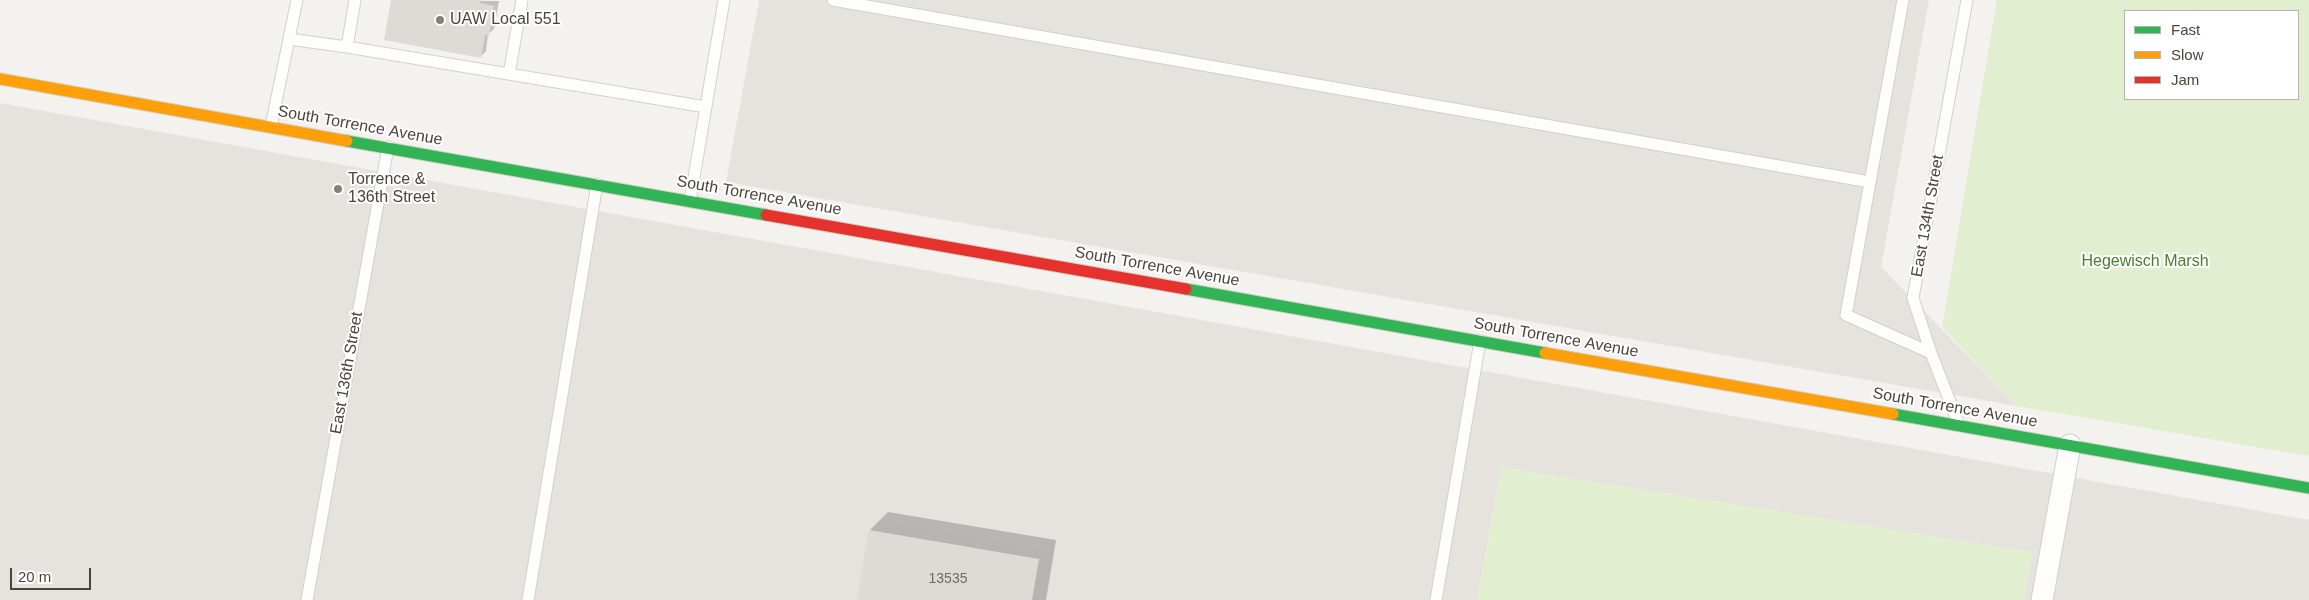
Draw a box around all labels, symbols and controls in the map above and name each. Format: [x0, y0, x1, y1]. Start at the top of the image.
place label: UAW Local 551 [450, 10, 561, 30]
legend [2124, 10, 2299, 100]
marker: UAW Local 551 [434, 14, 446, 26]
text: Fast [2171, 21, 2200, 38]
text: Slow [2171, 46, 2204, 63]
text: Jam [2171, 71, 2199, 88]
street label: South Torrence Avenue [276, 102, 444, 150]
street label: East 134th Street [1908, 153, 1948, 279]
place label: Torrence & 136th Street [348, 170, 435, 208]
street label: South Torrence Avenue [675, 172, 843, 220]
marker: Torrence & 136th Street [332, 183, 344, 195]
street label: South Torrence Avenue [1073, 243, 1241, 291]
park label: Hegewisch Marsh [2081, 252, 2209, 272]
street label: East 136th Street [327, 310, 367, 436]
street label: South Torrence Avenue [1472, 314, 1640, 362]
street label: South Torrence Avenue [1871, 384, 2039, 432]
scale bar [12, 558, 94, 590]
text: 20 m [18, 568, 51, 585]
house number: 13535 [929, 571, 967, 587]

